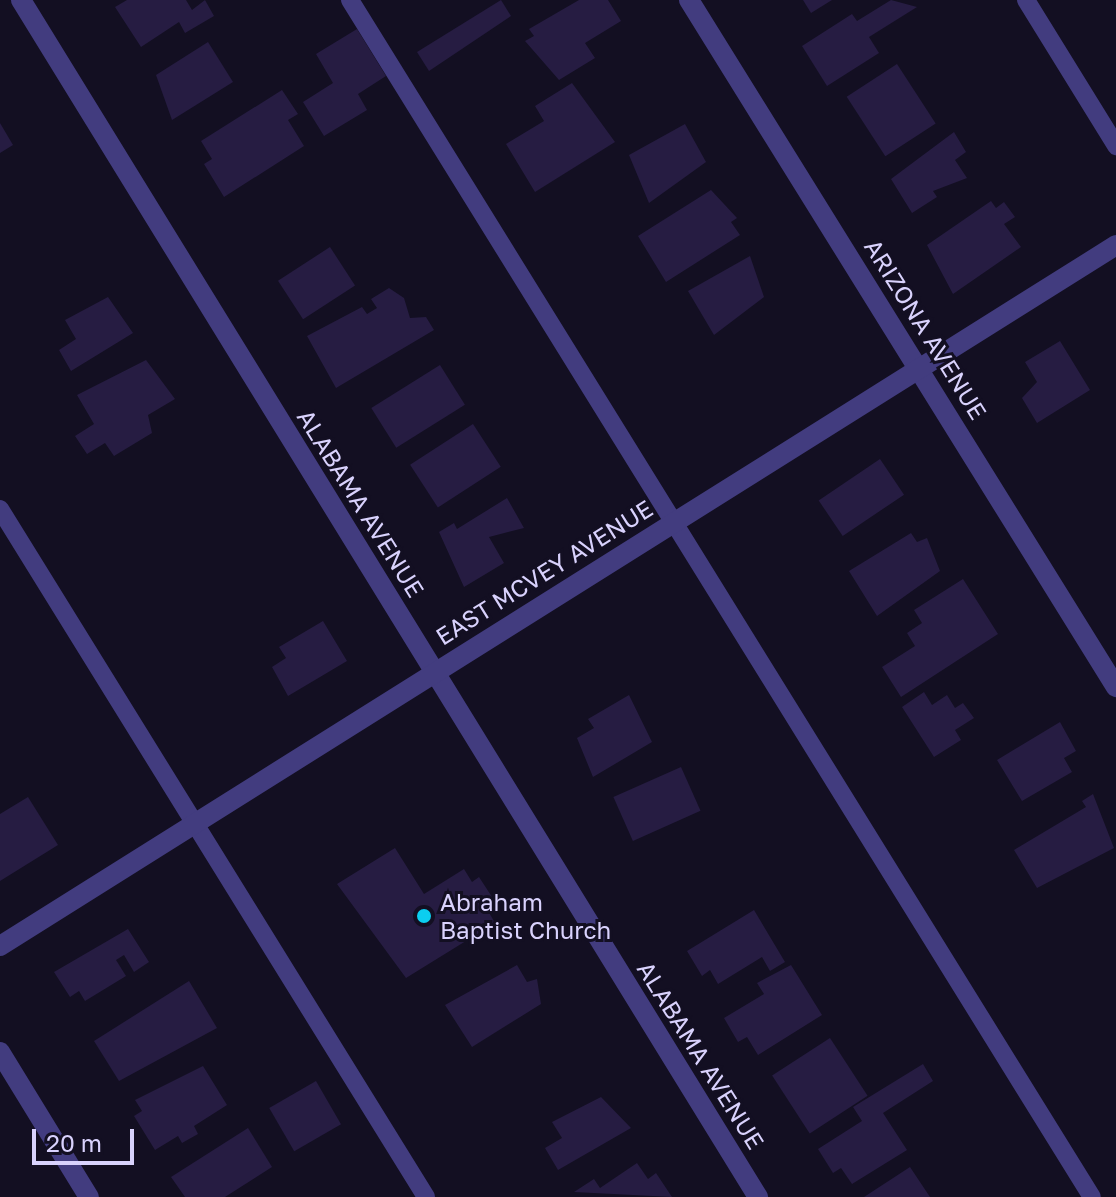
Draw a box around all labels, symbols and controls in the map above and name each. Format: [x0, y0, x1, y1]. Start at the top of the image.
street label: ARIZONA AVENUE [859, 234, 993, 424]
street label: ALABAMA AVENUE [292, 404, 430, 602]
street label: EAST MCVEY AVENUE [430, 493, 658, 651]
place label: Abraham Baptist Church [440, 888, 611, 944]
marker: Abraham Baptist Church [415, 907, 433, 925]
street label: ALABAMA AVENUE [632, 956, 770, 1154]
scale bar [36, 1113, 138, 1163]
text: 20 m [46, 1128, 102, 1157]

